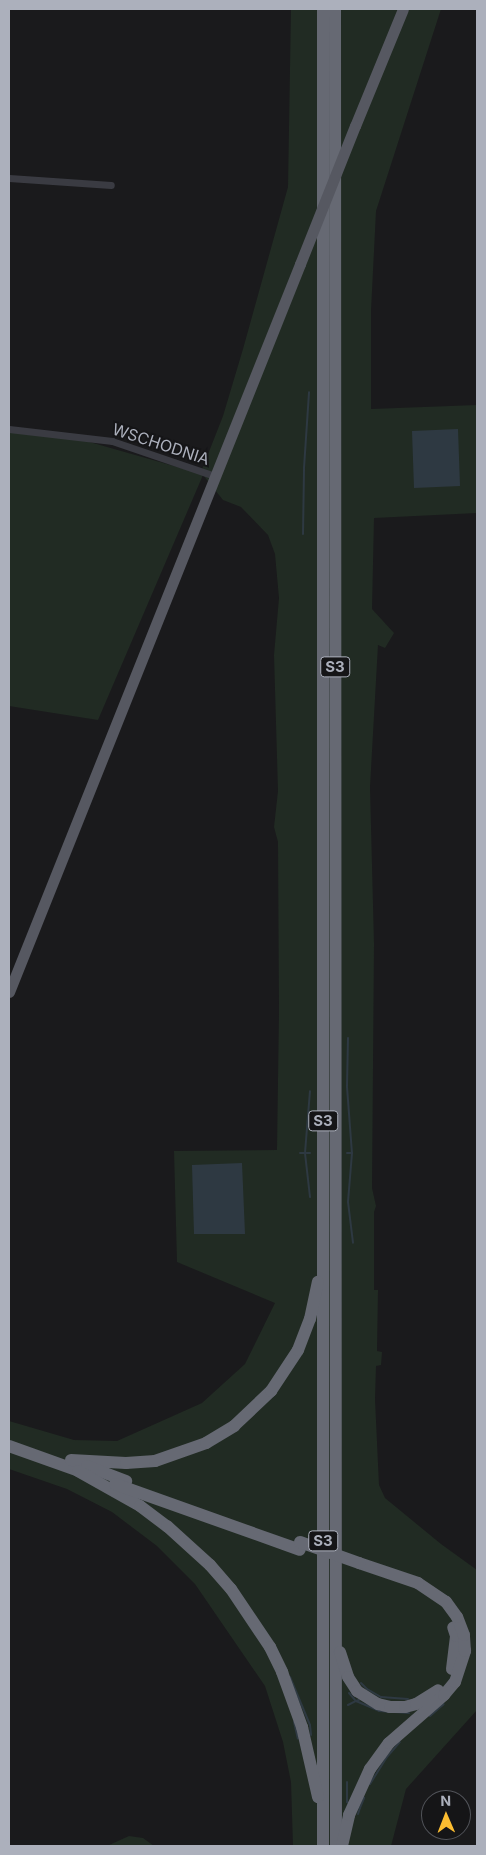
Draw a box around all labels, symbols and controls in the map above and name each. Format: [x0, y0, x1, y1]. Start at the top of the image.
street label: WSCHODNIA [110, 419, 212, 469]
road number: S3 [320, 654, 350, 680]
road number: S3 [308, 1108, 338, 1134]
road number: S3 [308, 1528, 338, 1554]
north arrow [421, 1790, 471, 1840]
text: N [440, 1792, 451, 1809]

